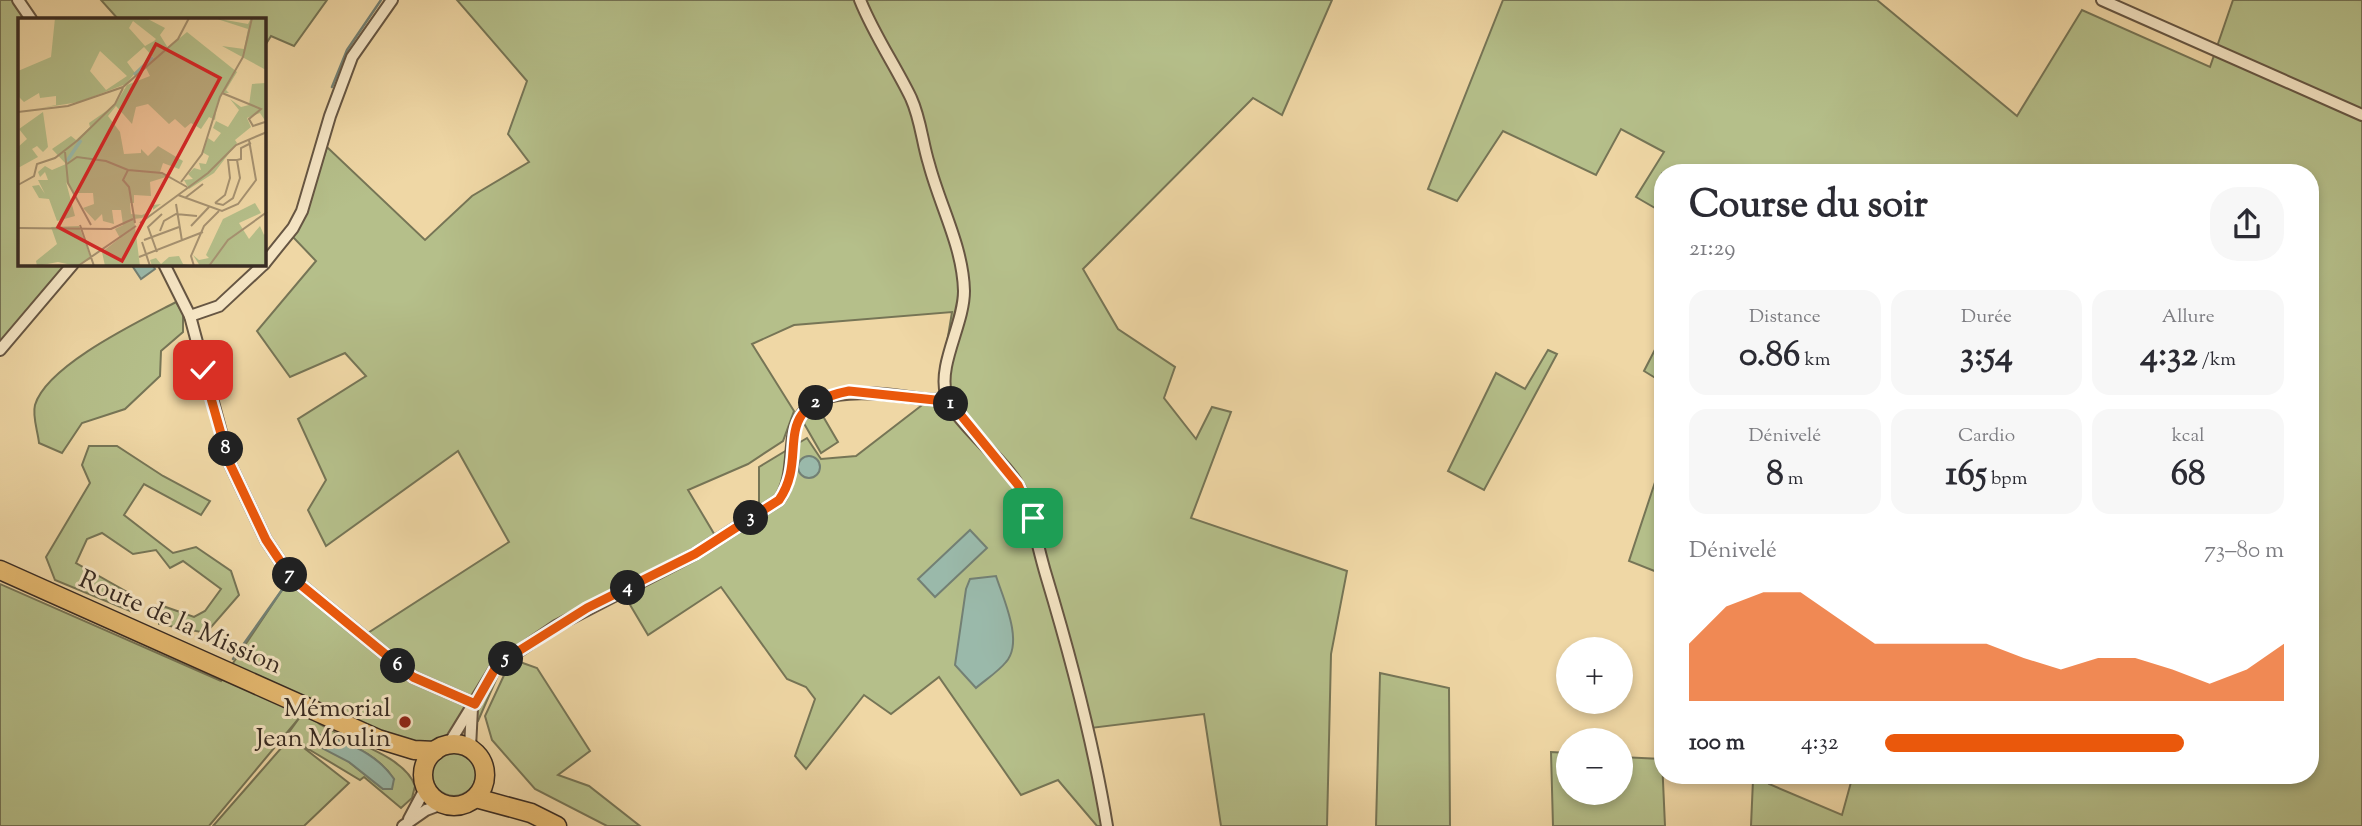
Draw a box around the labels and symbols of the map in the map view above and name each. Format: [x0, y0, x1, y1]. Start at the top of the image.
inset map [18, 18, 266, 266]
pin [173, 340, 233, 400]
pin: 2 [798, 386, 834, 420]
pin: 1 [934, 386, 968, 422]
pin: 8 [208, 432, 244, 466]
pin [1003, 488, 1063, 548]
pin: 3 [734, 500, 768, 536]
pin: 7 [272, 558, 308, 592]
street label: Route de la Mission [72, 562, 288, 685]
pin: 4 [610, 570, 646, 606]
pin: 5 [489, 642, 524, 676]
pin: 6 [380, 648, 416, 684]
place label: Mémorial Jean Moulin [254, 691, 391, 758]
marker: Mémorial Jean Moulin [397, 714, 413, 730]

